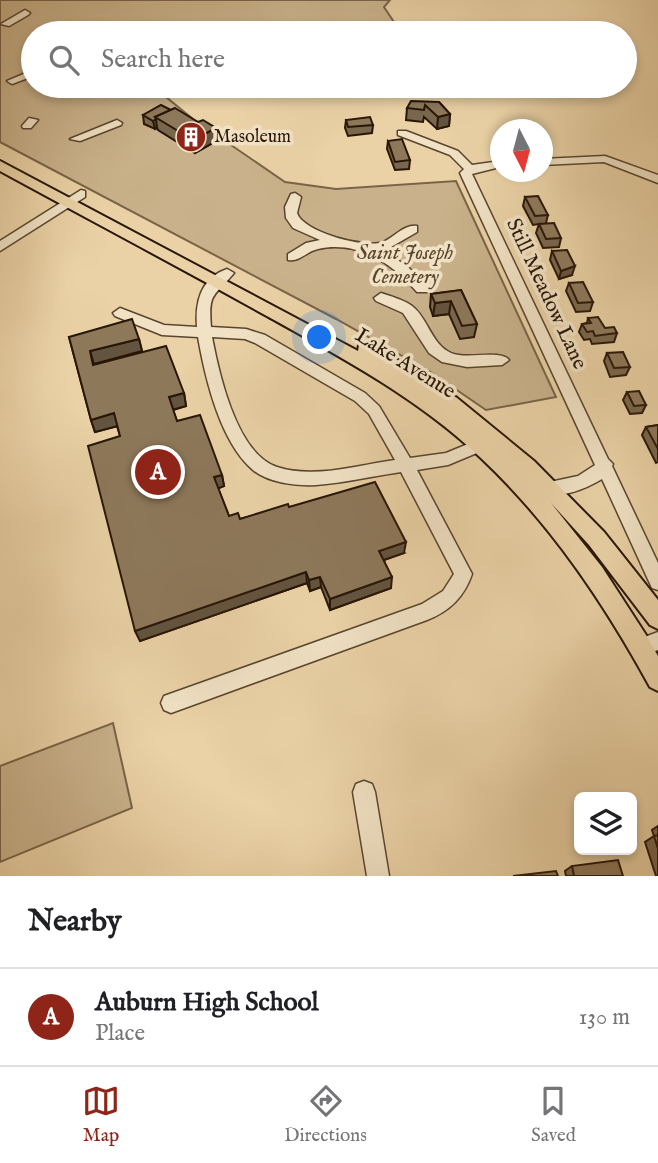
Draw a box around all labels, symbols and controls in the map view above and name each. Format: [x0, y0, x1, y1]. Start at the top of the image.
search box [21, 21, 637, 98]
icon: search [45, 41, 83, 79]
text: Search here [101, 43, 225, 76]
north arrow [490, 119, 553, 182]
building icon: Masoleum [174, 120, 208, 154]
place label: Masoleum [214, 126, 291, 149]
street label: Still Meadow Lane [499, 214, 593, 374]
park label: Saint Joseph Cemetery [357, 240, 453, 291]
your location [302, 320, 336, 354]
street label: Lake Avenue [350, 322, 461, 406]
pin: A [135, 446, 181, 498]
map controls [574, 792, 637, 855]
button: layers [574, 792, 637, 855]
text: Nearby [28, 903, 121, 941]
text: Auburn High School [95, 986, 319, 1019]
text: A [43, 1003, 59, 1032]
text: 130 m [579, 1003, 630, 1032]
text: Place [95, 1019, 145, 1048]
tab: Map [82, 1082, 120, 1148]
tab: Directions [284, 1082, 367, 1148]
tab: Saved [531, 1082, 576, 1148]

